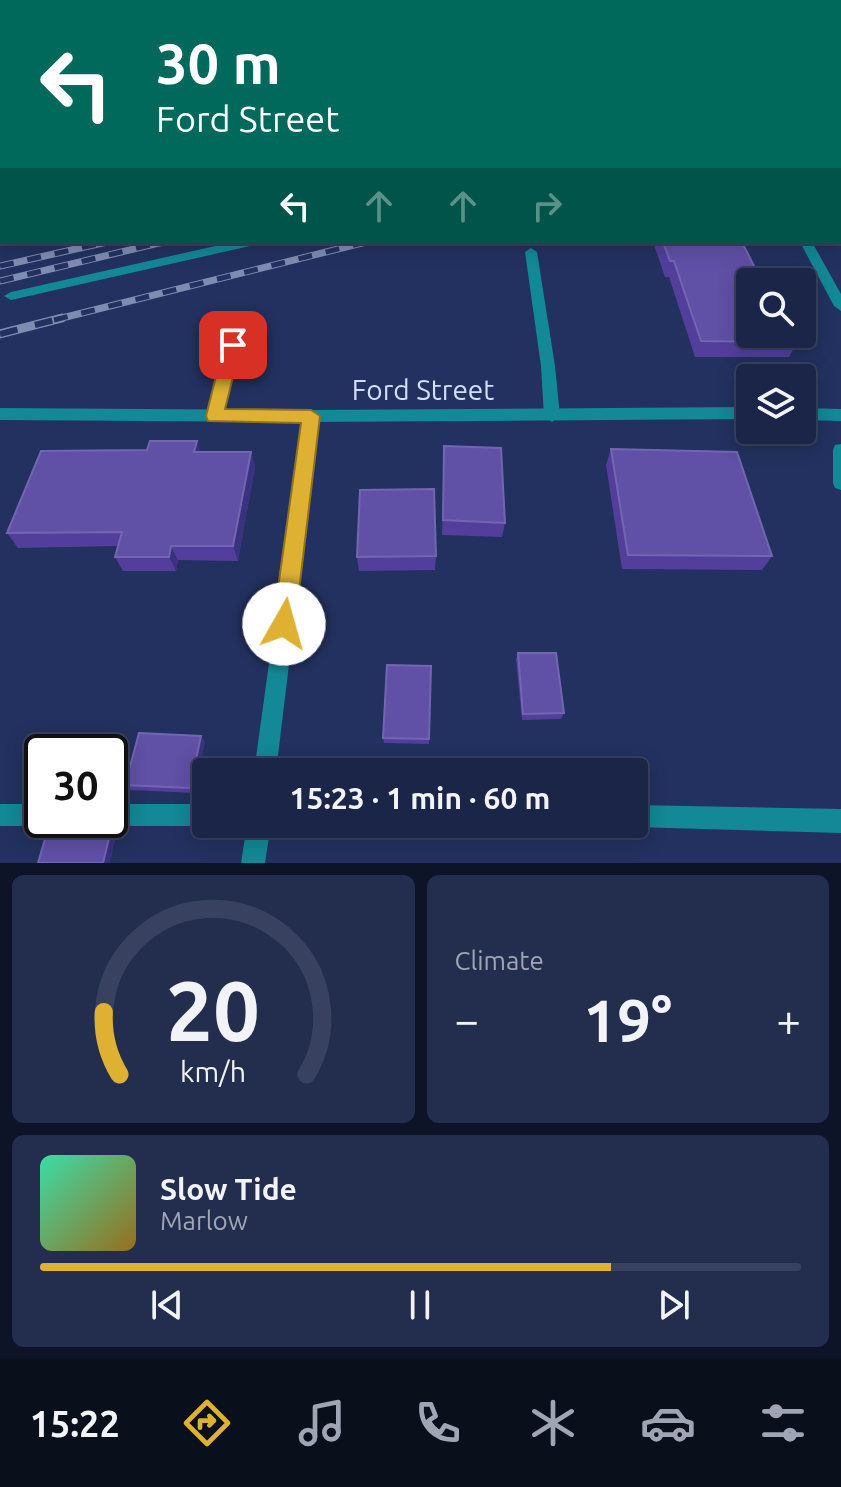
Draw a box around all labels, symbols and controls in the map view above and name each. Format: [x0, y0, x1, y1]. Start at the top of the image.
icon: left [24, 32, 128, 136]
text: 30 m [156, 32, 281, 95]
text: Ford Street [156, 98, 339, 139]
icon: left [273, 184, 317, 228]
icon: ahead [357, 184, 401, 228]
icon: ahead [441, 184, 485, 228]
icon: right [525, 184, 569, 228]
map controls [736, 268, 816, 444]
button: search [736, 268, 816, 348]
pin [199, 311, 267, 379]
icon: arrive [211, 323, 255, 367]
button: layers [736, 364, 816, 444]
street label: Ford Street [352, 374, 494, 405]
position arrow [242, 582, 326, 666]
speed limit sign: 30 [24, 734, 128, 838]
text: 15:23 · 1 min · 60 m [290, 781, 550, 815]
text: Climate [455, 946, 544, 975]
text: 20 [166, 963, 260, 1057]
text: 19° [583, 986, 672, 1053]
text: − [455, 995, 479, 1044]
text: + [776, 995, 801, 1044]
text: km/h [180, 1055, 246, 1087]
text: Slow Tide [160, 1172, 297, 1206]
text: Marlow [160, 1206, 248, 1235]
icon: previous [145, 1283, 189, 1327]
icon: pause [398, 1283, 442, 1327]
icon: next [652, 1283, 696, 1327]
icon: directions [179, 1395, 235, 1451]
icon: music [294, 1395, 350, 1451]
icon: phone [410, 1395, 466, 1451]
icon: climate [525, 1395, 581, 1451]
icon: car [640, 1395, 696, 1451]
icon: filters [755, 1395, 811, 1451]
text: 15:22 [30, 1403, 120, 1444]

